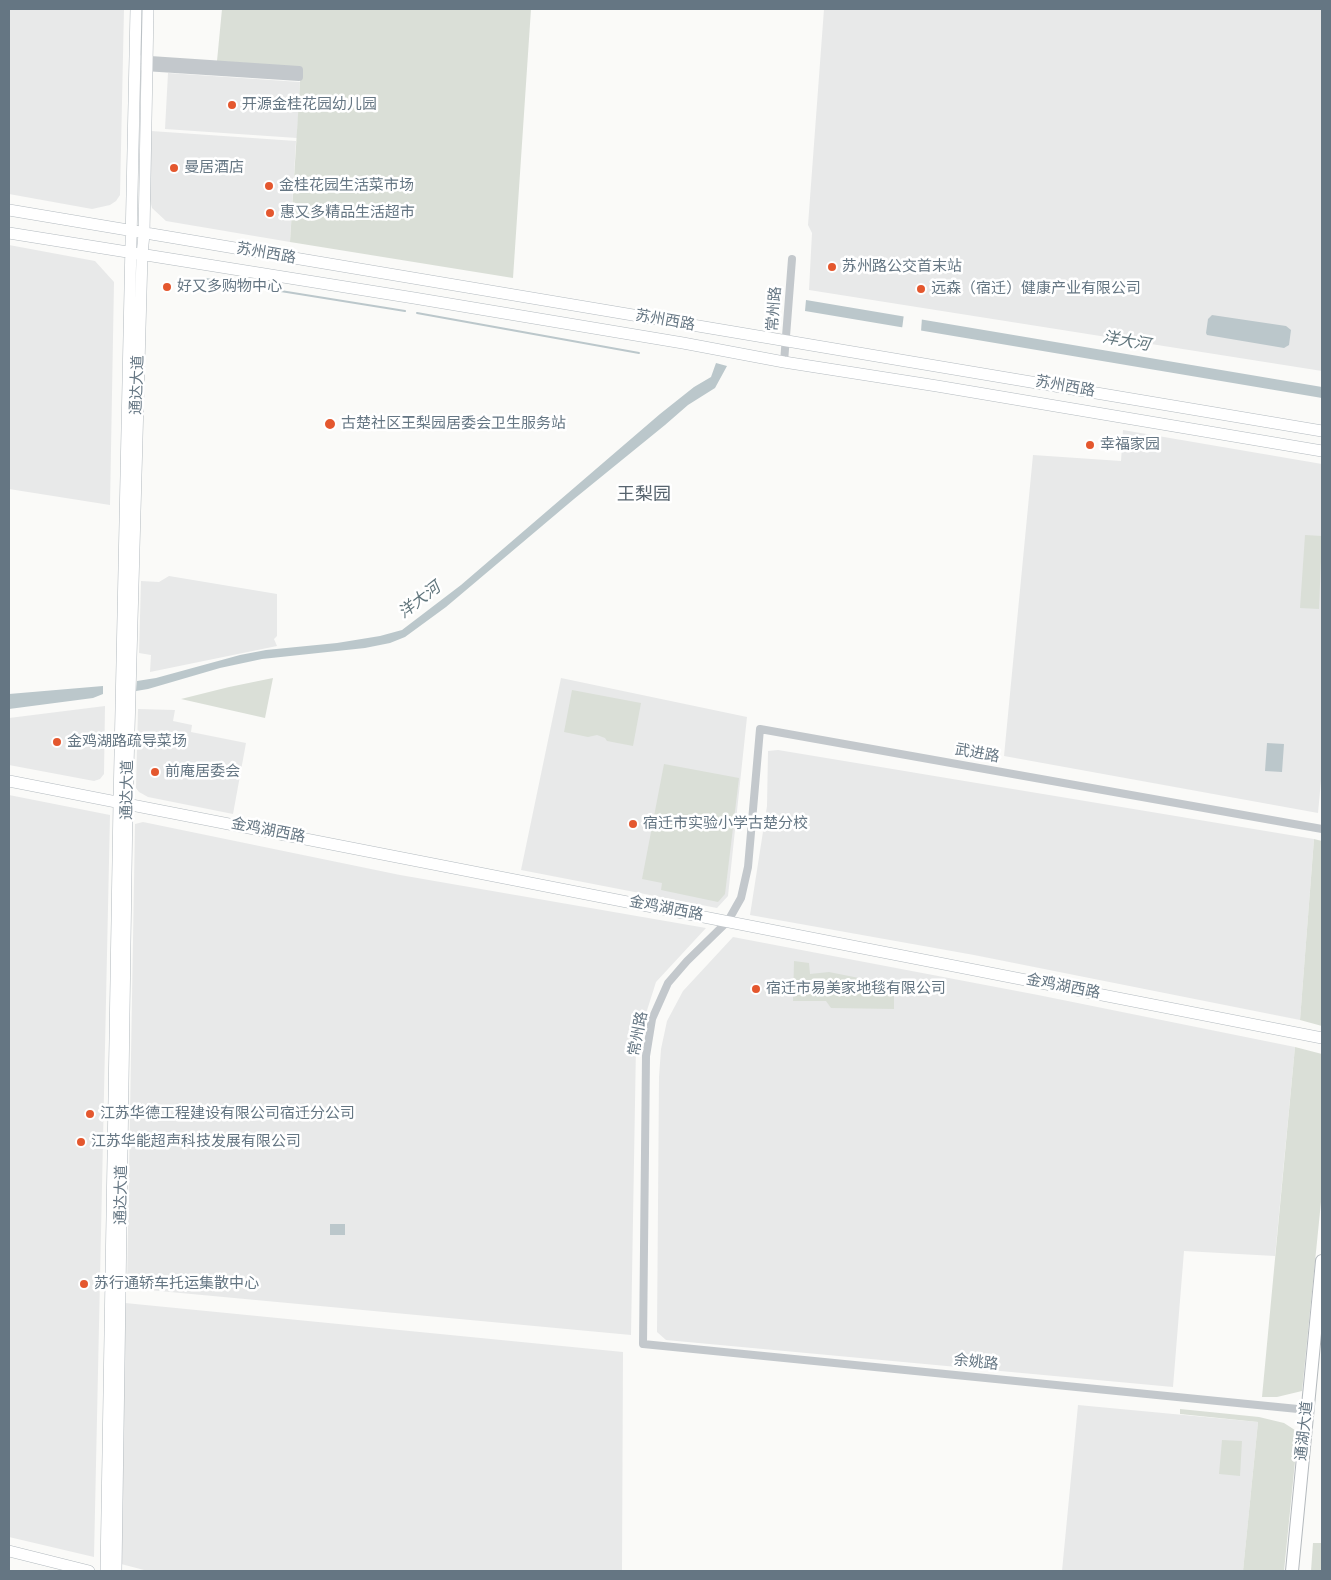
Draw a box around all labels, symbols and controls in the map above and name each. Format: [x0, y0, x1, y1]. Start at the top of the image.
place label: 开源金桂花园幼儿园 [242, 96, 377, 114]
marker: 开源金桂花园幼儿园 [226, 99, 238, 111]
place label: 曼居酒店 [184, 159, 244, 177]
marker: 曼居酒店 [168, 162, 180, 174]
place label: 金桂花园生活菜市场 [279, 177, 414, 195]
marker: 金桂花园生活菜市场 [263, 180, 275, 192]
place label: 惠又多精品生活超市 [280, 204, 415, 222]
marker: 惠又多精品生活超市 [264, 207, 276, 219]
street label: 苏州西路 [235, 240, 297, 268]
place label: 苏州路公交首末站 [842, 258, 962, 276]
marker: 苏州路公交首末站 [826, 261, 838, 273]
place label: 好又多购物中心 [177, 278, 282, 296]
place label: 远森（宿迁）健康产业有限公司 [931, 280, 1141, 298]
marker: 好又多购物中心 [161, 281, 173, 293]
marker: 远森（宿迁）健康产业有限公司 [915, 283, 927, 295]
street label: 常州路 [764, 286, 786, 332]
street label: 苏州西路 [634, 307, 696, 335]
water label: 洋大河 [1101, 328, 1151, 356]
street label: 通达大道 [128, 355, 148, 415]
street label: 苏州西路 [1034, 373, 1096, 401]
place label: 古楚社区王梨园居委会卫生服务站 [341, 415, 566, 433]
marker: 古楚社区王梨园居委会卫生服务站 [323, 417, 337, 431]
place label: 幸福家园 [1100, 436, 1160, 454]
marker: 幸福家园 [1084, 439, 1096, 451]
district label: 王梨园 [617, 485, 671, 507]
water label: 洋大河 [395, 579, 445, 623]
place label: 金鸡湖路疏导菜场 [67, 733, 187, 751]
marker: 金鸡湖路疏导菜场 [51, 736, 63, 748]
street label: 武进路 [953, 741, 1001, 767]
street label: 通达大道 [118, 760, 138, 820]
place label: 前庵居委会 [165, 763, 240, 781]
marker: 前庵居委会 [149, 766, 161, 778]
street label: 金鸡湖西路 [229, 815, 307, 847]
place label: 宿迁市实验小学古楚分校 [643, 815, 808, 833]
marker: 宿迁市实验小学古楚分校 [627, 818, 639, 830]
street label: 金鸡湖西路 [627, 893, 705, 925]
street label: 金鸡湖西路 [1024, 971, 1102, 1003]
place label: 宿迁市易美家地毯有限公司 [766, 980, 946, 998]
marker: 宿迁市易美家地毯有限公司 [750, 983, 762, 995]
street label: 常州路 [626, 1010, 652, 1058]
place label: 江苏华德工程建设有限公司宿迁分公司 [100, 1105, 355, 1123]
marker: 江苏华德工程建设有限公司宿迁分公司 [84, 1108, 96, 1120]
place label: 江苏华能超声科技发展有限公司 [91, 1133, 301, 1151]
marker: 江苏华能超声科技发展有限公司 [75, 1136, 87, 1148]
street label: 通达大道 [112, 1165, 132, 1225]
place label: 苏行通轿车托运集散中心 [94, 1275, 259, 1293]
marker: 苏行通轿车托运集散中心 [78, 1278, 90, 1290]
street label: 余姚路 [953, 1352, 999, 1374]
street label: 通湖大道 [1293, 1400, 1317, 1462]

